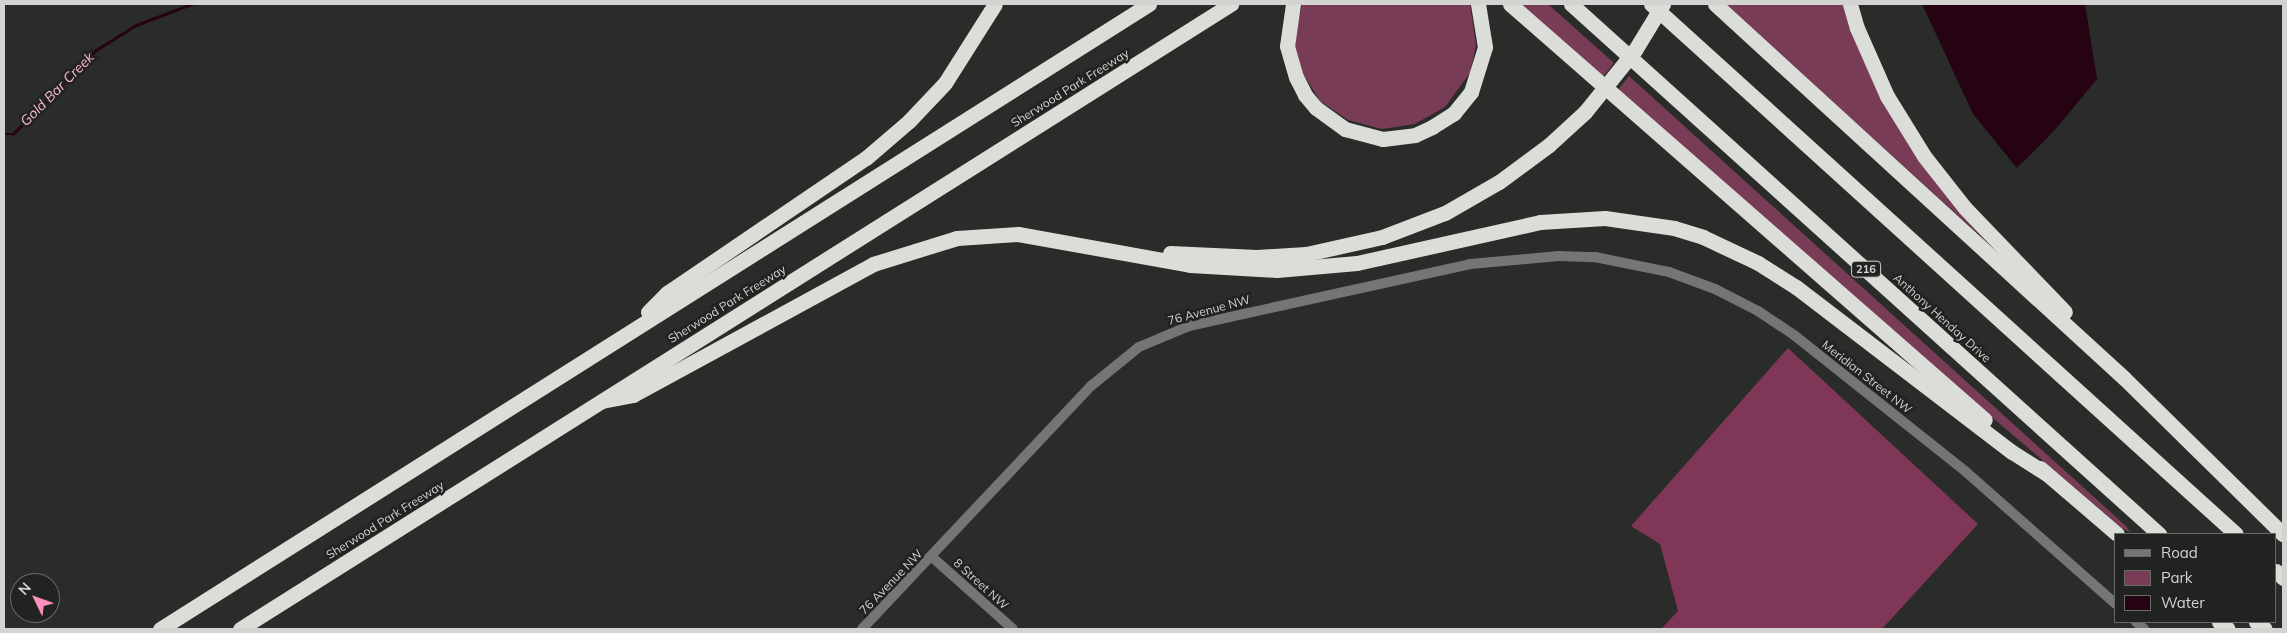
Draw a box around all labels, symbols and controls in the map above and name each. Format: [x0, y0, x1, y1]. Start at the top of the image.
street label: Sherwood Park Freeway [1008, 46, 1132, 130]
water label: Gold Bar Creek [17, 49, 97, 129]
road number: 216 [1851, 260, 1881, 278]
street label: Sherwood Park Freeway [665, 262, 789, 346]
street label: Anthony Henday Drive [1890, 270, 1994, 366]
street label: 76 Avenue NW [1166, 292, 1252, 328]
street label: Meridian Street NW [1819, 337, 1915, 417]
street label: Sherwood Park Freeway [323, 478, 447, 562]
legend [2114, 533, 2277, 623]
text: Road [2161, 543, 2198, 562]
street label: 76 Avenue NW [856, 547, 926, 617]
street label: 8 Street NW [951, 556, 1011, 612]
text: Park [2161, 568, 2193, 587]
north arrow [10, 573, 60, 623]
text: N [14, 579, 35, 599]
text: Water [2161, 593, 2205, 612]

